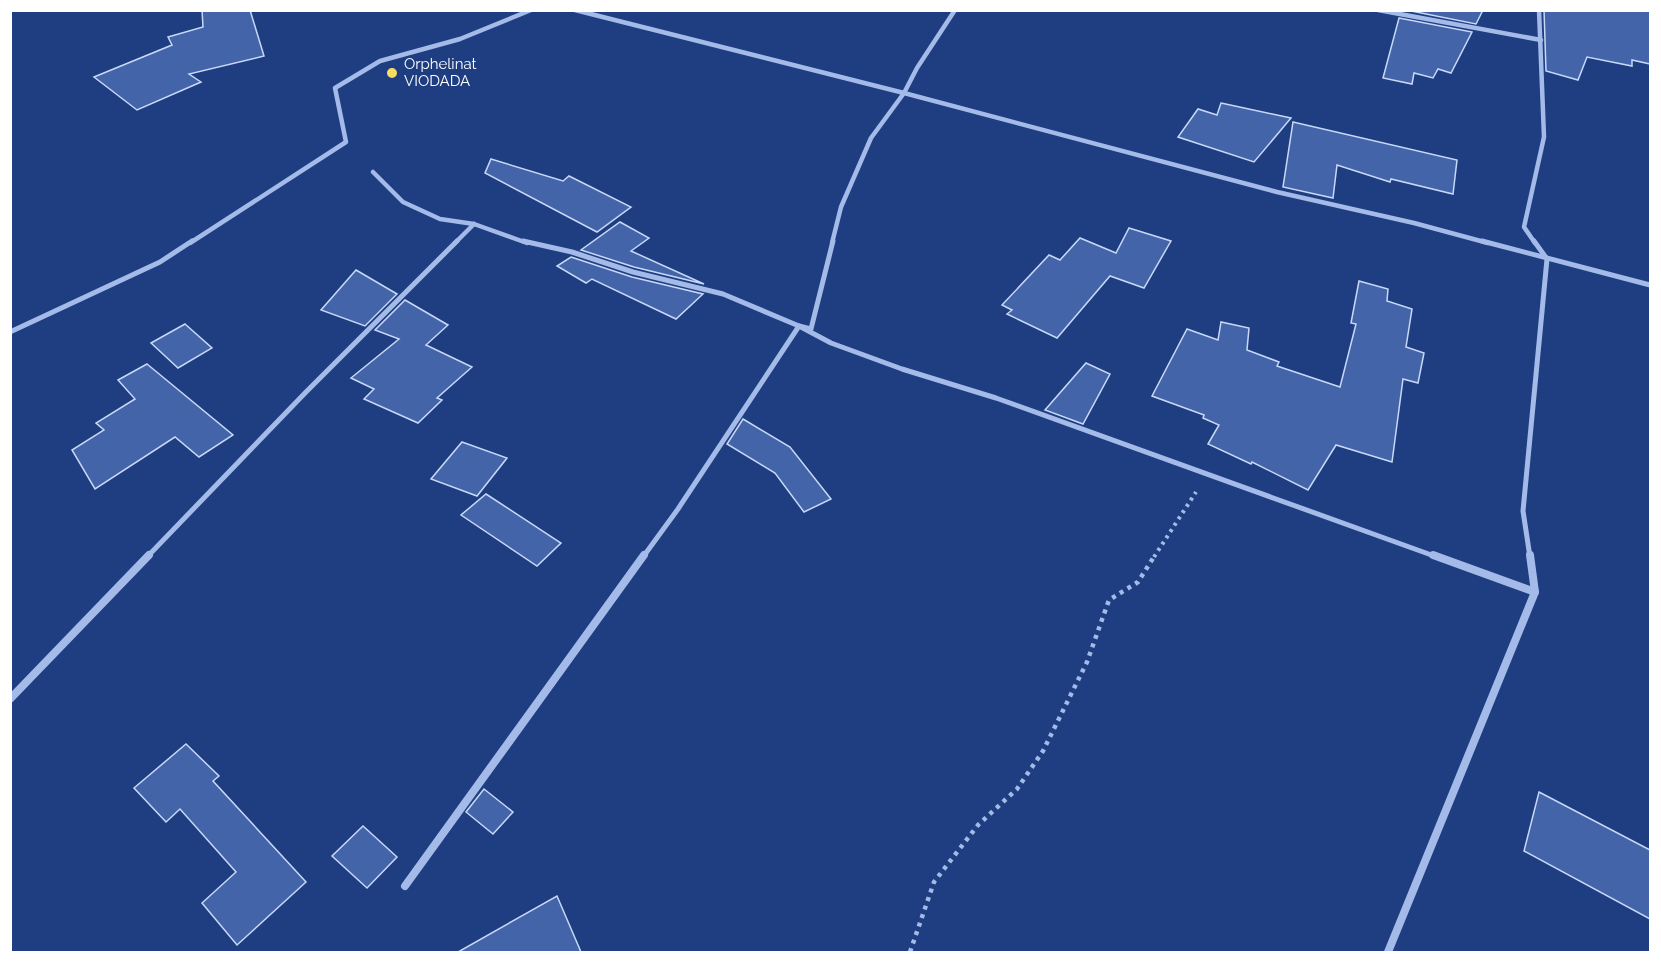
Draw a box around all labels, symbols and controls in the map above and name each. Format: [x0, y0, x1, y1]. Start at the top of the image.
place label: Orphelinat VIODADA [404, 55, 477, 90]
marker: Orphelinat VIODADA [385, 66, 399, 80]

